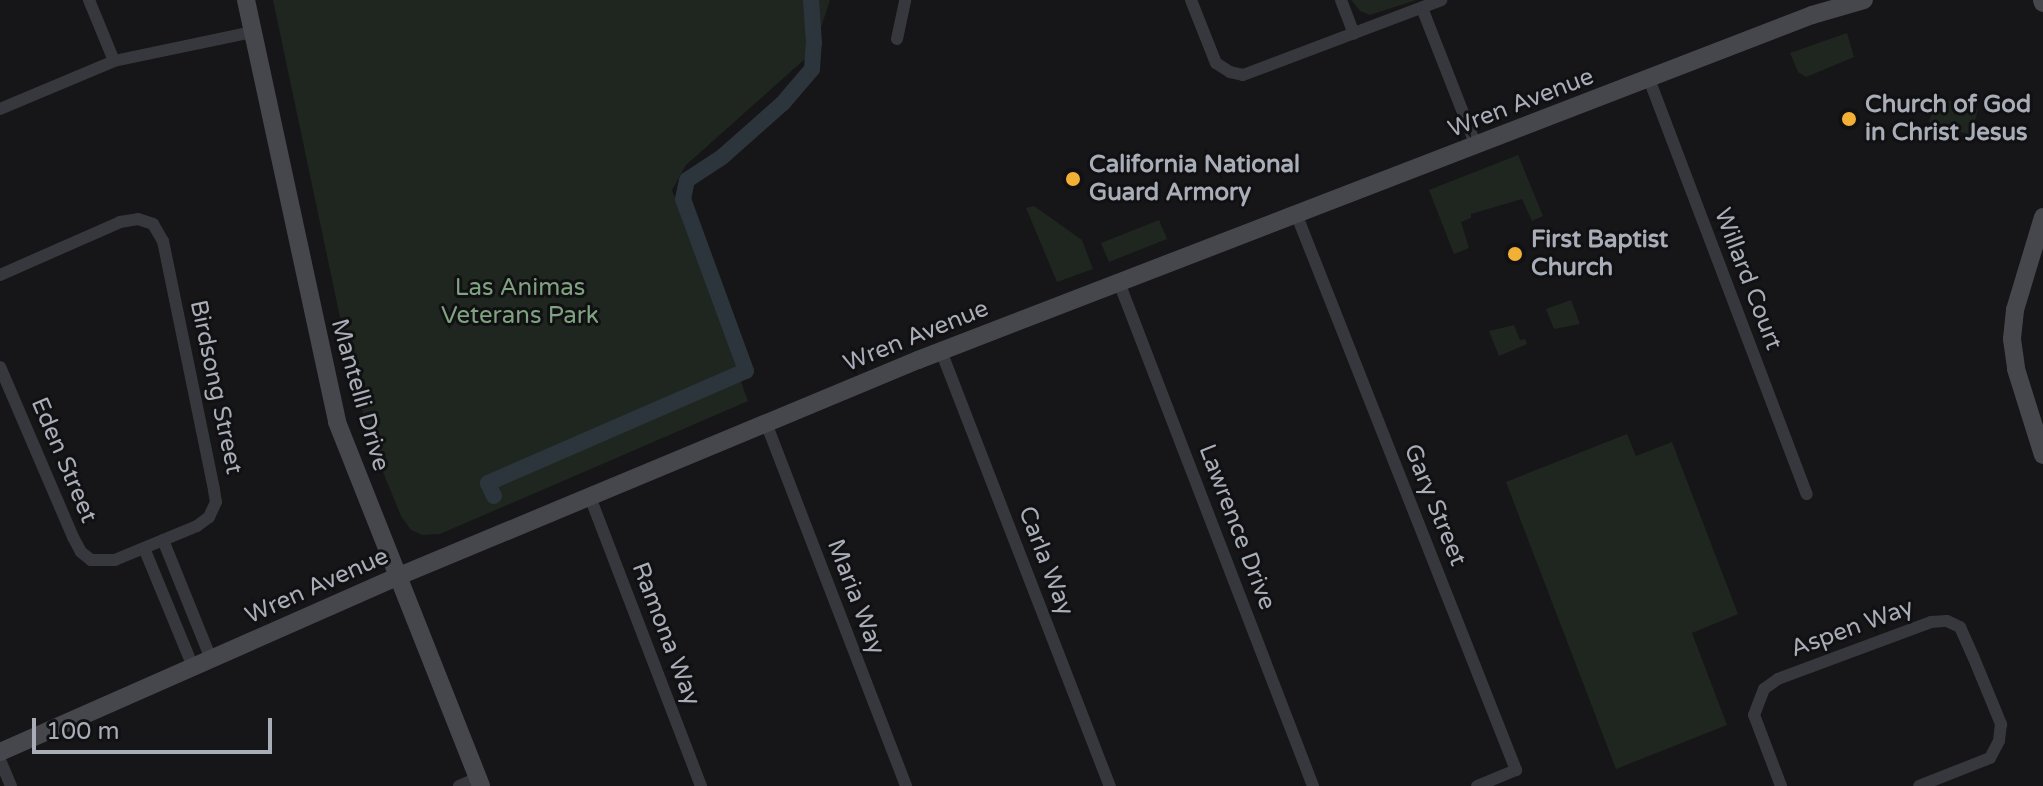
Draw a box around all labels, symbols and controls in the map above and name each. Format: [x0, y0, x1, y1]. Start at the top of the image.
street label: Wren Avenue [1444, 62, 1598, 144]
place label: Church of God in Christ Jesus [1865, 91, 2031, 147]
marker: Church of God in Christ Jesus [1840, 110, 1858, 128]
place label: California National Guard Armory [1089, 151, 1300, 207]
marker: California National Guard Armory [1064, 170, 1082, 188]
street label: Willard Court [1708, 204, 1788, 354]
place label: First Baptist Church [1531, 226, 1668, 282]
marker: First Baptist Church [1506, 245, 1524, 263]
park label: Las Animas Veterans Park [441, 274, 599, 330]
street label: Wren Avenue [839, 294, 993, 378]
street label: Birdsong Street [184, 297, 248, 477]
street label: Mantelli Drive [325, 316, 395, 474]
street label: Eden Street [25, 393, 103, 527]
street label: Lawrence Drive [1192, 440, 1282, 614]
street label: Gary Street [1398, 440, 1472, 570]
street label: Carla Way [1012, 502, 1080, 620]
street label: Maria Way [821, 535, 891, 659]
street label: Wren Avenue [241, 542, 393, 630]
street label: Ramona Way [625, 558, 707, 710]
street label: Aspen Way [1787, 592, 1917, 664]
scale bar [36, 702, 276, 752]
text: 100 m [46, 717, 120, 746]

